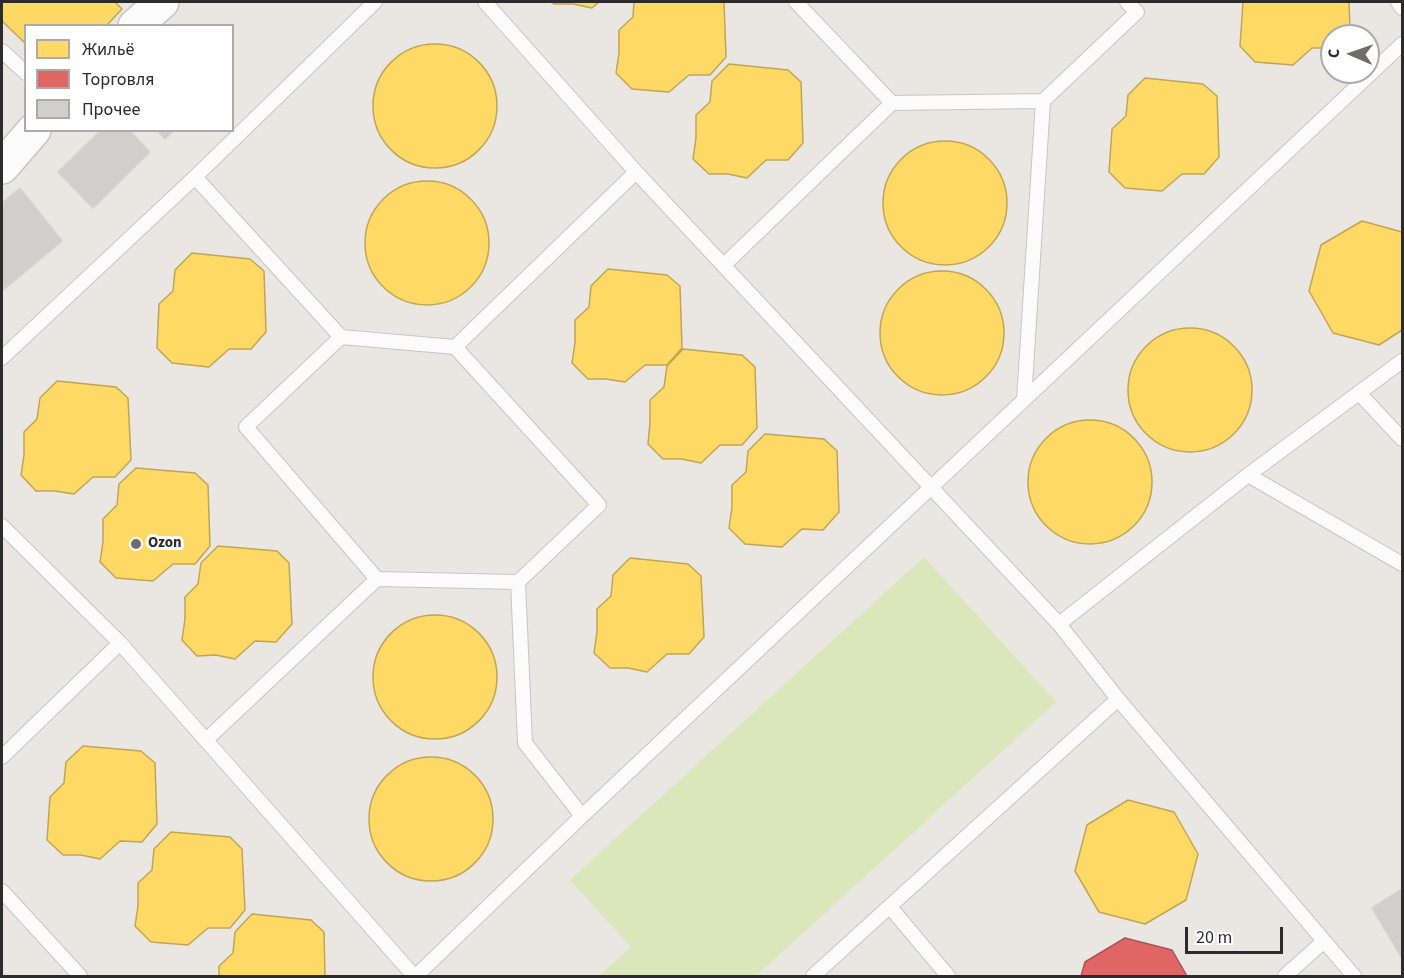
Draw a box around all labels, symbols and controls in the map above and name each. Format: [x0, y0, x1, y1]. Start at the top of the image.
legend [24, 24, 234, 132]
north arrow [1320, 24, 1380, 84]
text: Жильё [82, 37, 134, 62]
text: С [1323, 48, 1345, 58]
text: Торговля [82, 67, 155, 92]
text: Прочее [82, 97, 140, 122]
place label: Ozon [148, 535, 182, 553]
marker: Ozon [129, 537, 143, 551]
scale bar [1188, 915, 1286, 953]
text: 20 m [1196, 925, 1232, 950]

